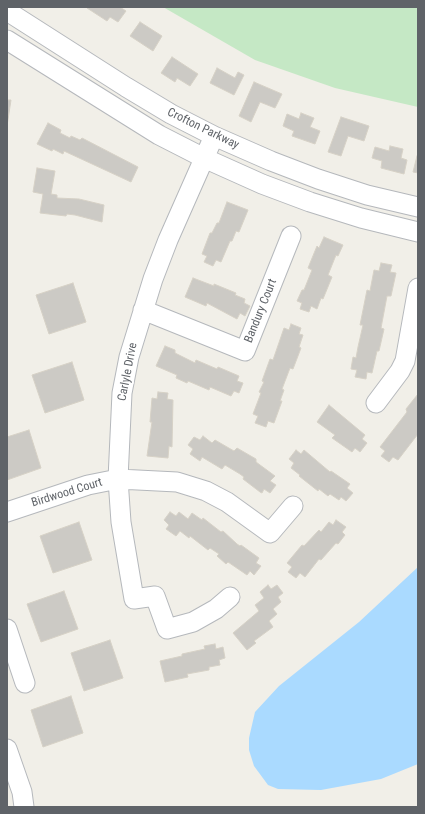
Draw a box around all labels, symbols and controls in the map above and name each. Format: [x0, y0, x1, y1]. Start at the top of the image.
street label: Crofton Parkway [165, 105, 241, 153]
street label: Bandury Court [242, 277, 280, 345]
street label: Carlyle Drive [115, 342, 141, 402]
street label: Birdwood Court [30, 475, 104, 511]

